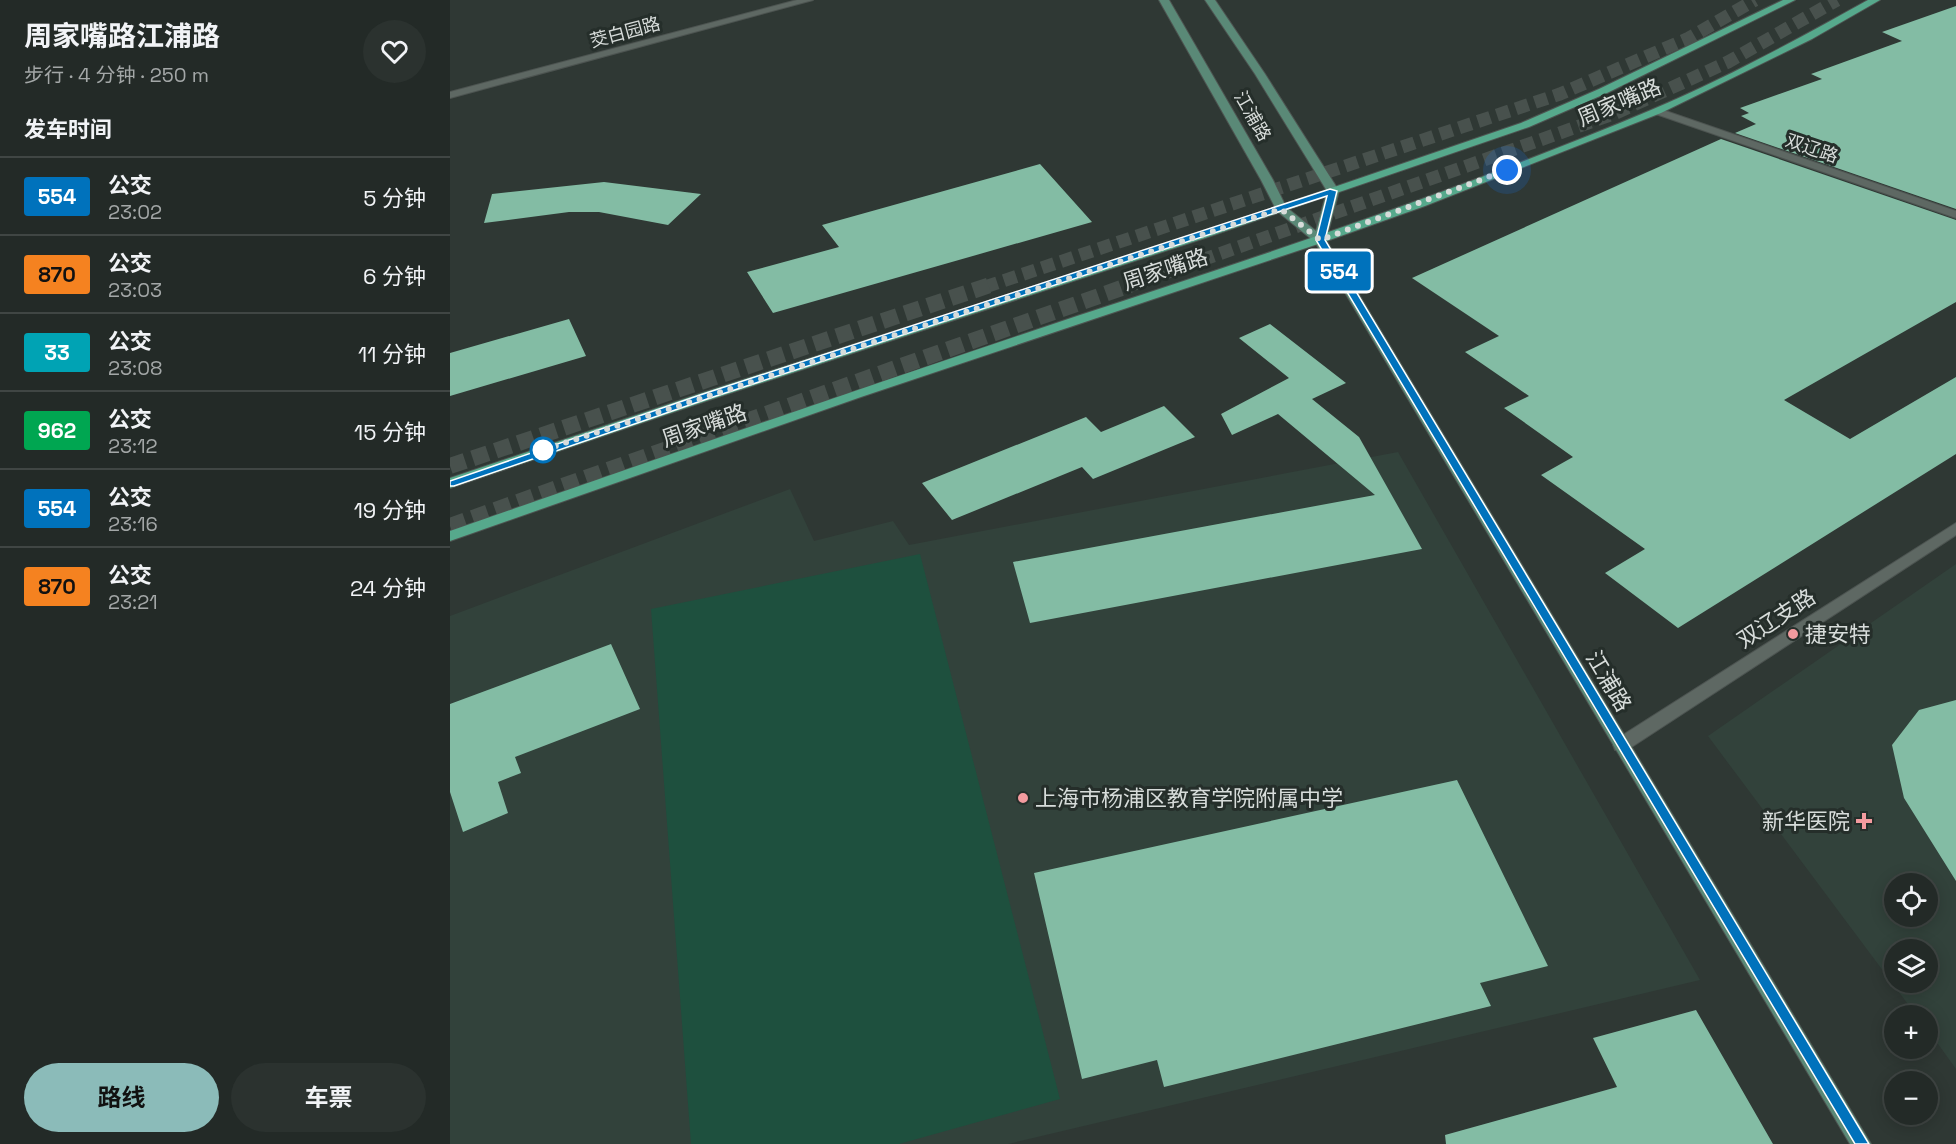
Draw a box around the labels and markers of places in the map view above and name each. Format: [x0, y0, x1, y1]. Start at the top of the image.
unlabelled marker [530, 437, 556, 463]
place label: 捷安特 [1805, 620, 1871, 648]
marker: 捷安特 [1786, 627, 1800, 641]
place label: 上海市杨浦区教育学院附属中学 [1035, 784, 1343, 812]
marker: 上海市杨浦区教育学院附属中学 [1016, 791, 1030, 805]
place label: 新华医院 [1762, 807, 1850, 835]
marker: 新华医院 [1855, 812, 1873, 830]

